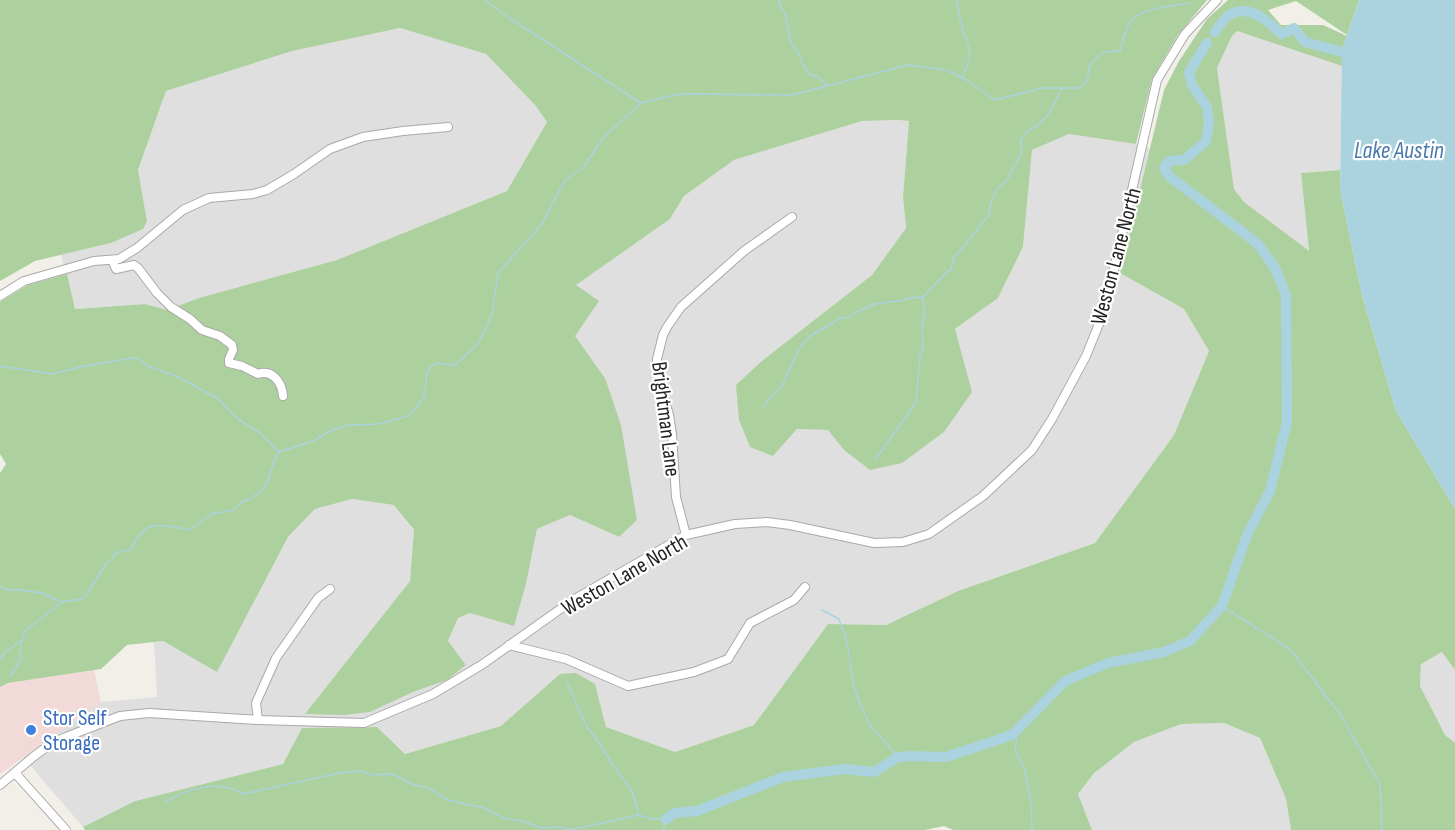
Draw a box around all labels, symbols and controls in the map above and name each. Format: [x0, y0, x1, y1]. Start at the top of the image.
water label: Lake Austin [1354, 136, 1444, 165]
street label: Weston Lane North [1085, 185, 1148, 328]
street label: Brightman Lane [645, 360, 686, 478]
street label: Weston Lane North [557, 528, 692, 622]
place label: Stor Self Storage [43, 705, 107, 757]
marker: Stor Self Storage [24, 723, 38, 737]

